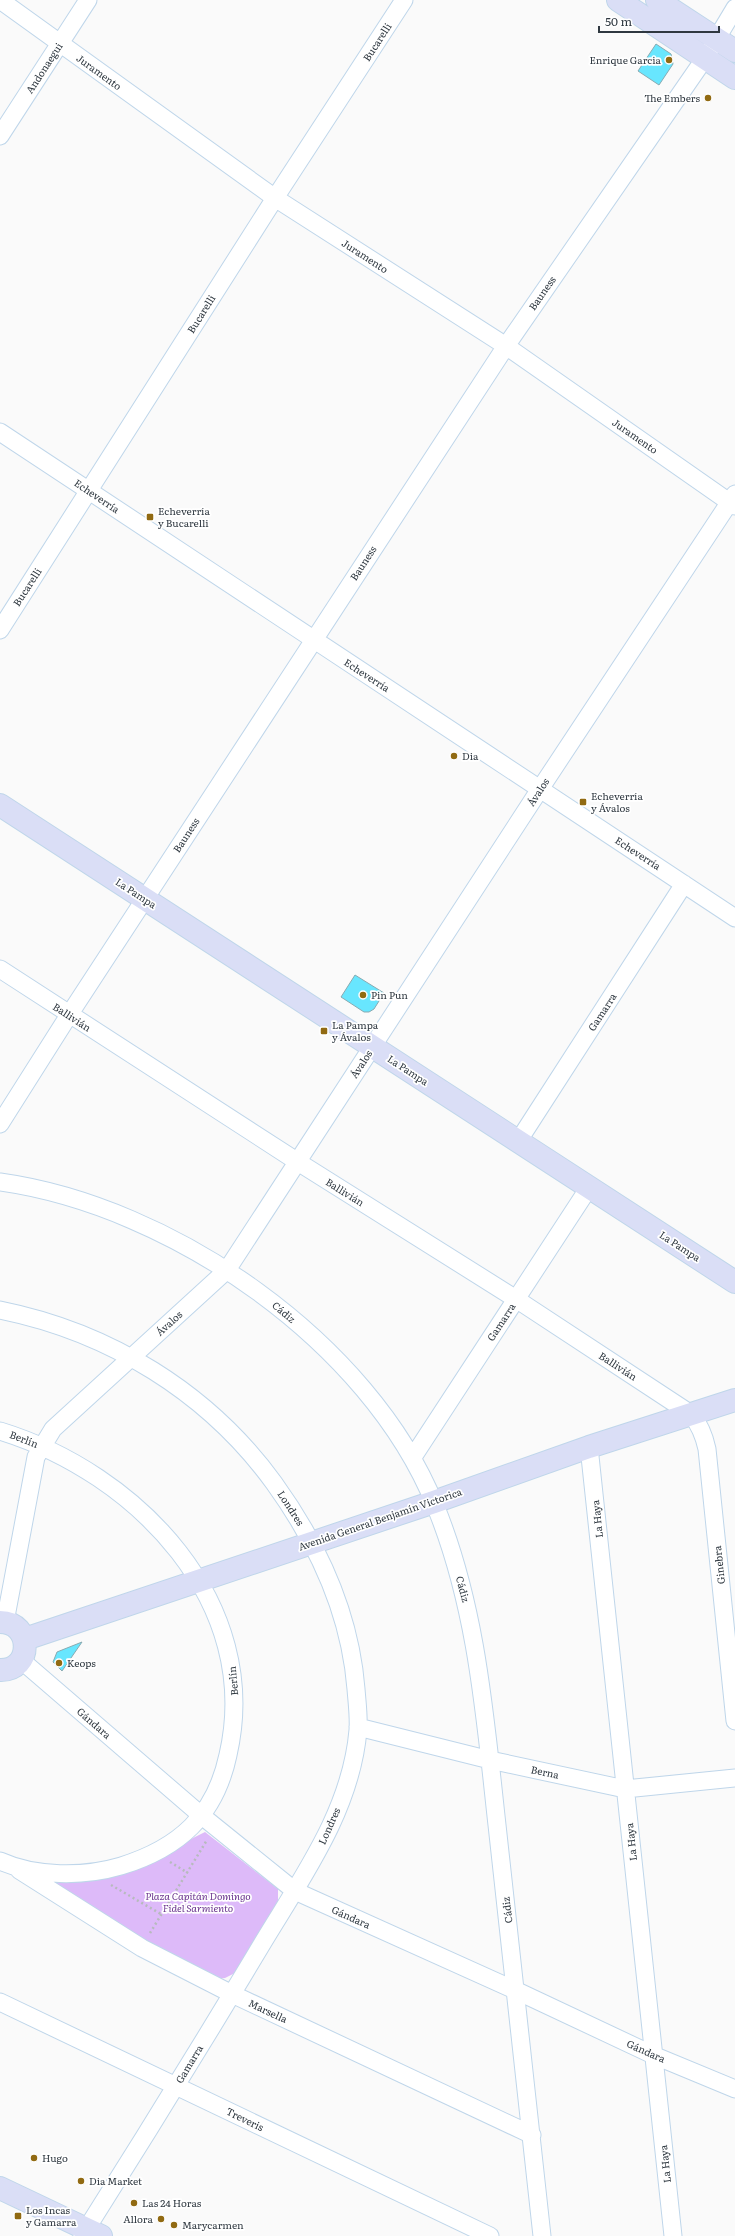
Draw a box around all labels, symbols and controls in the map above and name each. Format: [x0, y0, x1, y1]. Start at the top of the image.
scale bar [599, 8, 719, 34]
text: 50 m [605, 12, 632, 30]
street label: Bucarelli [359, 19, 395, 64]
street label: Andonaegui [22, 39, 66, 96]
street label: Juramento [74, 50, 125, 93]
place label: Enrique Garcia [589, 52, 662, 67]
marker: Enrique Garcia [664, 55, 674, 65]
place label: The Embers [644, 90, 700, 105]
marker: The Embers [703, 93, 713, 103]
street label: Juramento [339, 235, 392, 276]
street label: Bauness [524, 272, 559, 313]
street label: Bucarelli [183, 291, 219, 336]
street label: Juramento [609, 414, 661, 457]
street label: Echeverría [72, 475, 123, 517]
place label: Echeverría y Bucarelli [158, 503, 210, 530]
marker: Echeverría y Bucarelli [145, 512, 155, 522]
street label: Bauness [346, 542, 380, 583]
street label: Bucarelli [9, 564, 45, 609]
street label: Echeverría [341, 654, 394, 695]
place label: Dia [462, 748, 479, 763]
marker: Dia [449, 751, 459, 761]
street label: Ávalos [523, 774, 553, 809]
place label: Echeverría y Ávalos [591, 788, 643, 815]
marker: Echeverría y Ávalos [578, 797, 588, 807]
street label: Bauness [169, 814, 203, 855]
street label: Echeverría [612, 832, 665, 873]
street label: La Pampa [113, 874, 160, 912]
place label: Pin Pun [371, 987, 408, 1002]
street label: Gamarra [584, 989, 620, 1034]
marker: Pin Pun [358, 990, 368, 1000]
street label: Ballivián [50, 999, 95, 1035]
place label: La Pampa y Ávalos [332, 1017, 379, 1044]
marker: La Pampa y Ávalos [319, 1026, 329, 1036]
street label: Ávalos [346, 1046, 376, 1081]
street label: La Pampa [385, 1051, 432, 1089]
street label: Ballivián [323, 1174, 368, 1209]
street label: La Pampa [657, 1227, 704, 1265]
street label: Cádiz [269, 1297, 299, 1326]
street label: Gamarra [483, 1299, 519, 1344]
street label: Ávalos [152, 1306, 186, 1339]
street label: Ballivián [596, 1348, 641, 1384]
street label: Berlín [8, 1426, 41, 1451]
street label: Avenida General Benjamín Victorica [296, 1483, 464, 1554]
street label: Londres [275, 1487, 309, 1529]
street label: La Haya [587, 1499, 606, 1539]
street label: Ginebra [709, 1545, 728, 1585]
street label: Cádiz [453, 1574, 474, 1604]
place label: Keops [67, 1655, 96, 1670]
marker: Keops [54, 1658, 64, 1668]
street label: Berlín [224, 1665, 241, 1696]
street label: Gándara [74, 1704, 115, 1742]
street label: Berna [530, 1761, 561, 1782]
street label: Londres [314, 1805, 344, 1847]
street label: La Haya [621, 1822, 640, 1862]
park label: Plaza Capitán Domingo Fidel Sarmiento [145, 1888, 251, 1915]
street label: Cádiz [497, 1896, 516, 1924]
street label: Gándara [329, 1901, 373, 1932]
street label: Marsella [246, 1995, 291, 2026]
street label: Gándara [624, 2035, 668, 2066]
street label: Gamarra [171, 2041, 206, 2086]
street label: Treveris [224, 2103, 267, 2134]
street label: La Haya [655, 2144, 674, 2184]
place label: Hugo [42, 2150, 68, 2165]
marker: Hugo [29, 2153, 39, 2163]
place label: Dia Market [89, 2173, 142, 2188]
marker: Dia Market [76, 2176, 86, 2186]
place label: Las 24 Horas [142, 2195, 202, 2210]
marker: Las 24 Horas [129, 2198, 139, 2208]
place label: Los Incas y Gamarra [26, 2202, 77, 2229]
marker: Los Incas y Gamarra [13, 2211, 23, 2221]
place label: Allora [123, 2211, 154, 2226]
marker: Allora [156, 2214, 166, 2224]
place label: Marycarmen [182, 2217, 244, 2232]
marker: Marycarmen [169, 2220, 179, 2230]

